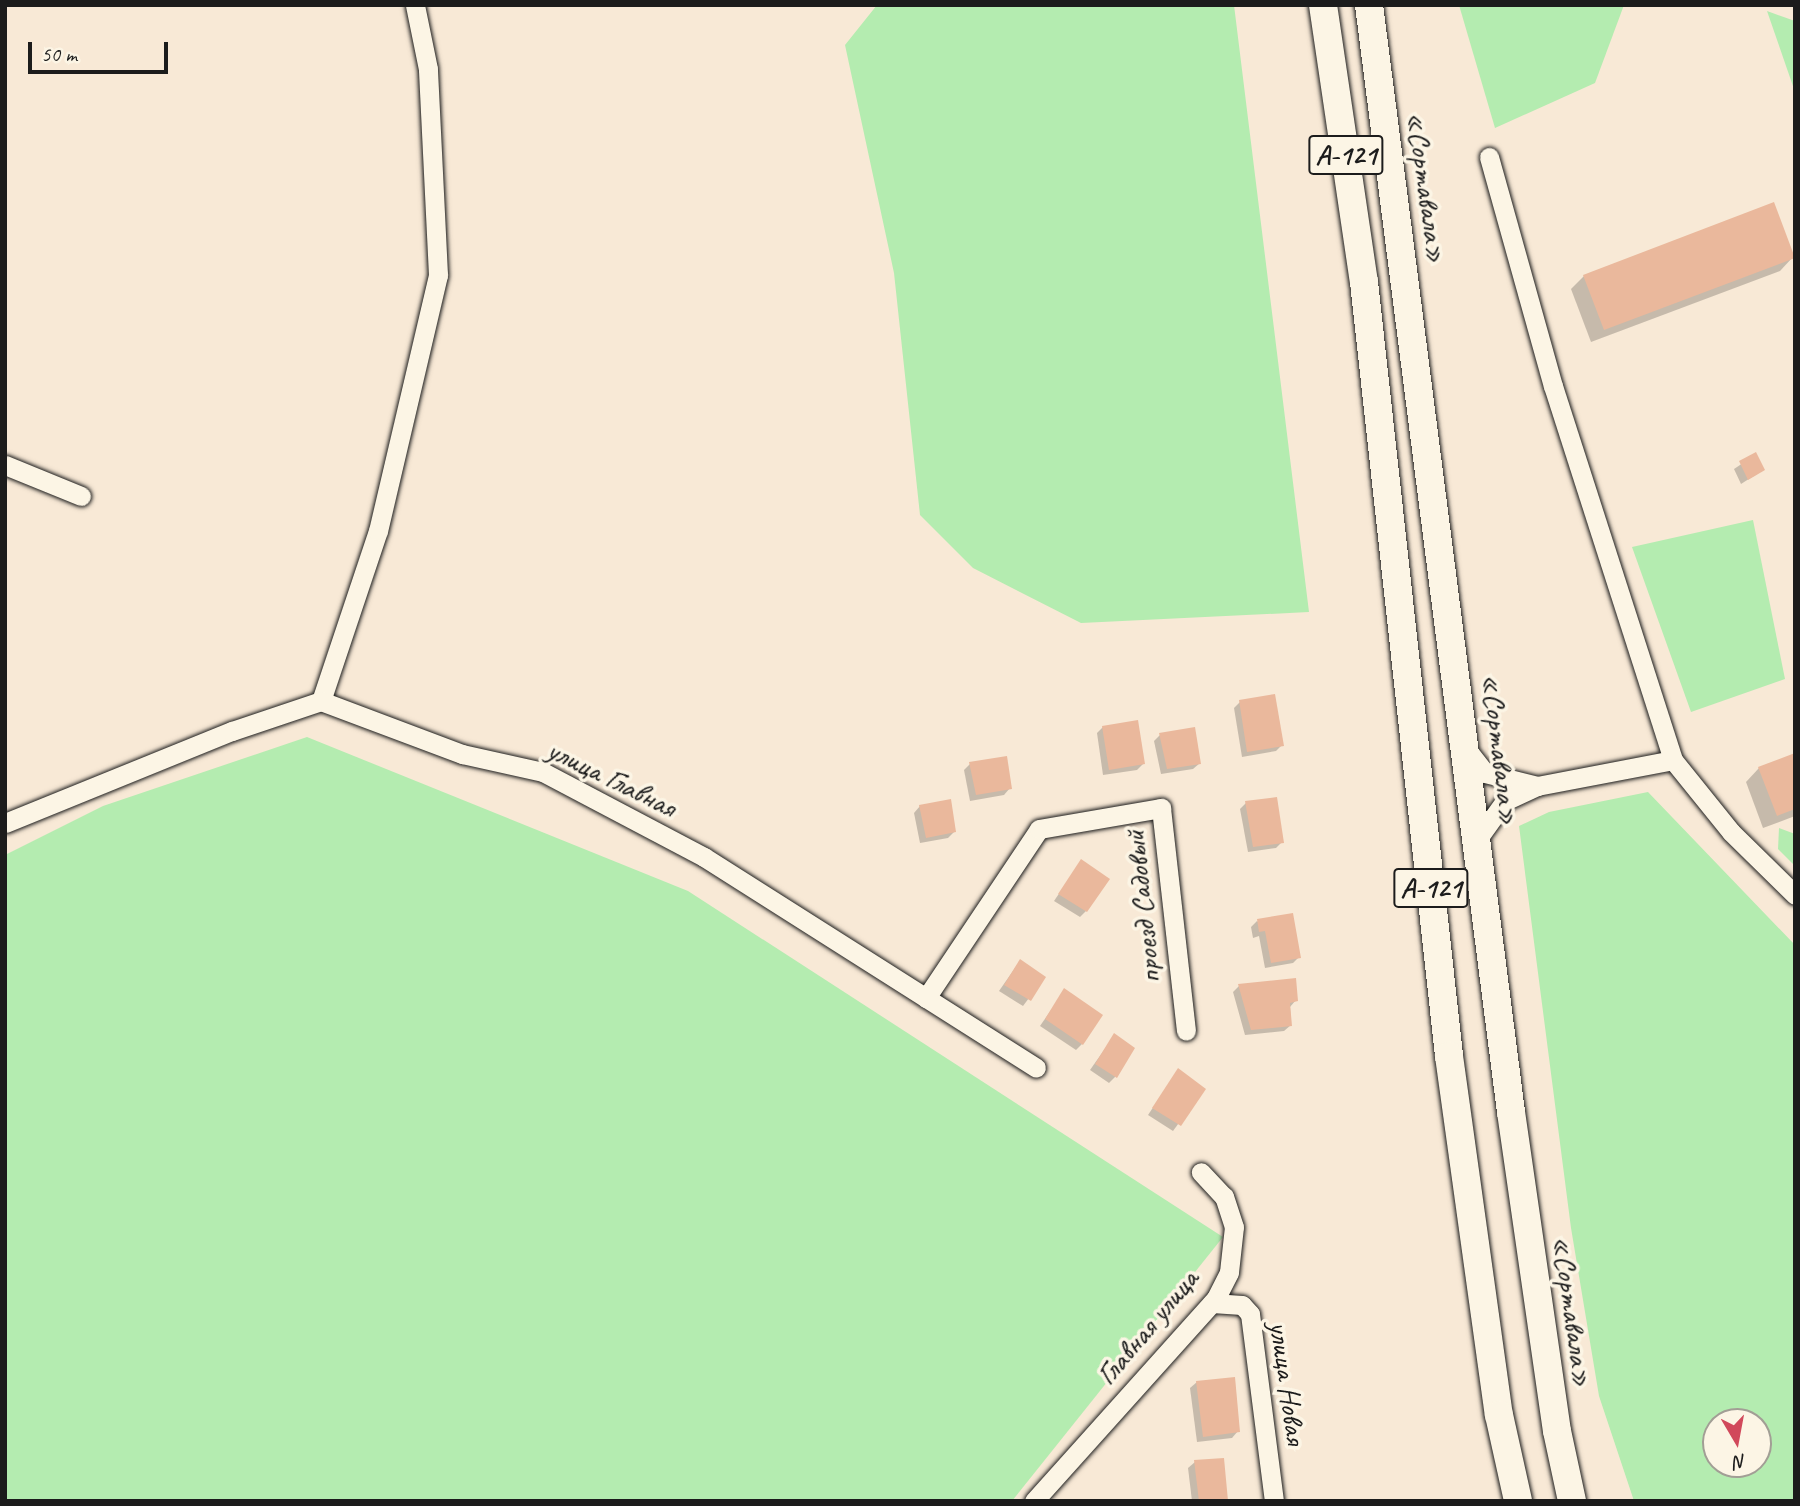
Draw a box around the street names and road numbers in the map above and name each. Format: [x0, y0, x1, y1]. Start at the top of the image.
street label: «Сортавала» [1399, 109, 1455, 265]
road number: А-121 [1308, 130, 1384, 180]
street label: «Сортавала» [1474, 671, 1528, 827]
street label: улица Главная [541, 731, 683, 825]
street label: проезд Садовый [1116, 828, 1168, 986]
road number: А-121 [1392, 864, 1470, 912]
street label: «Сортавала» [1545, 1233, 1601, 1389]
street label: Главная улица [1088, 1262, 1206, 1392]
street label: улица Новая [1262, 1319, 1314, 1447]

